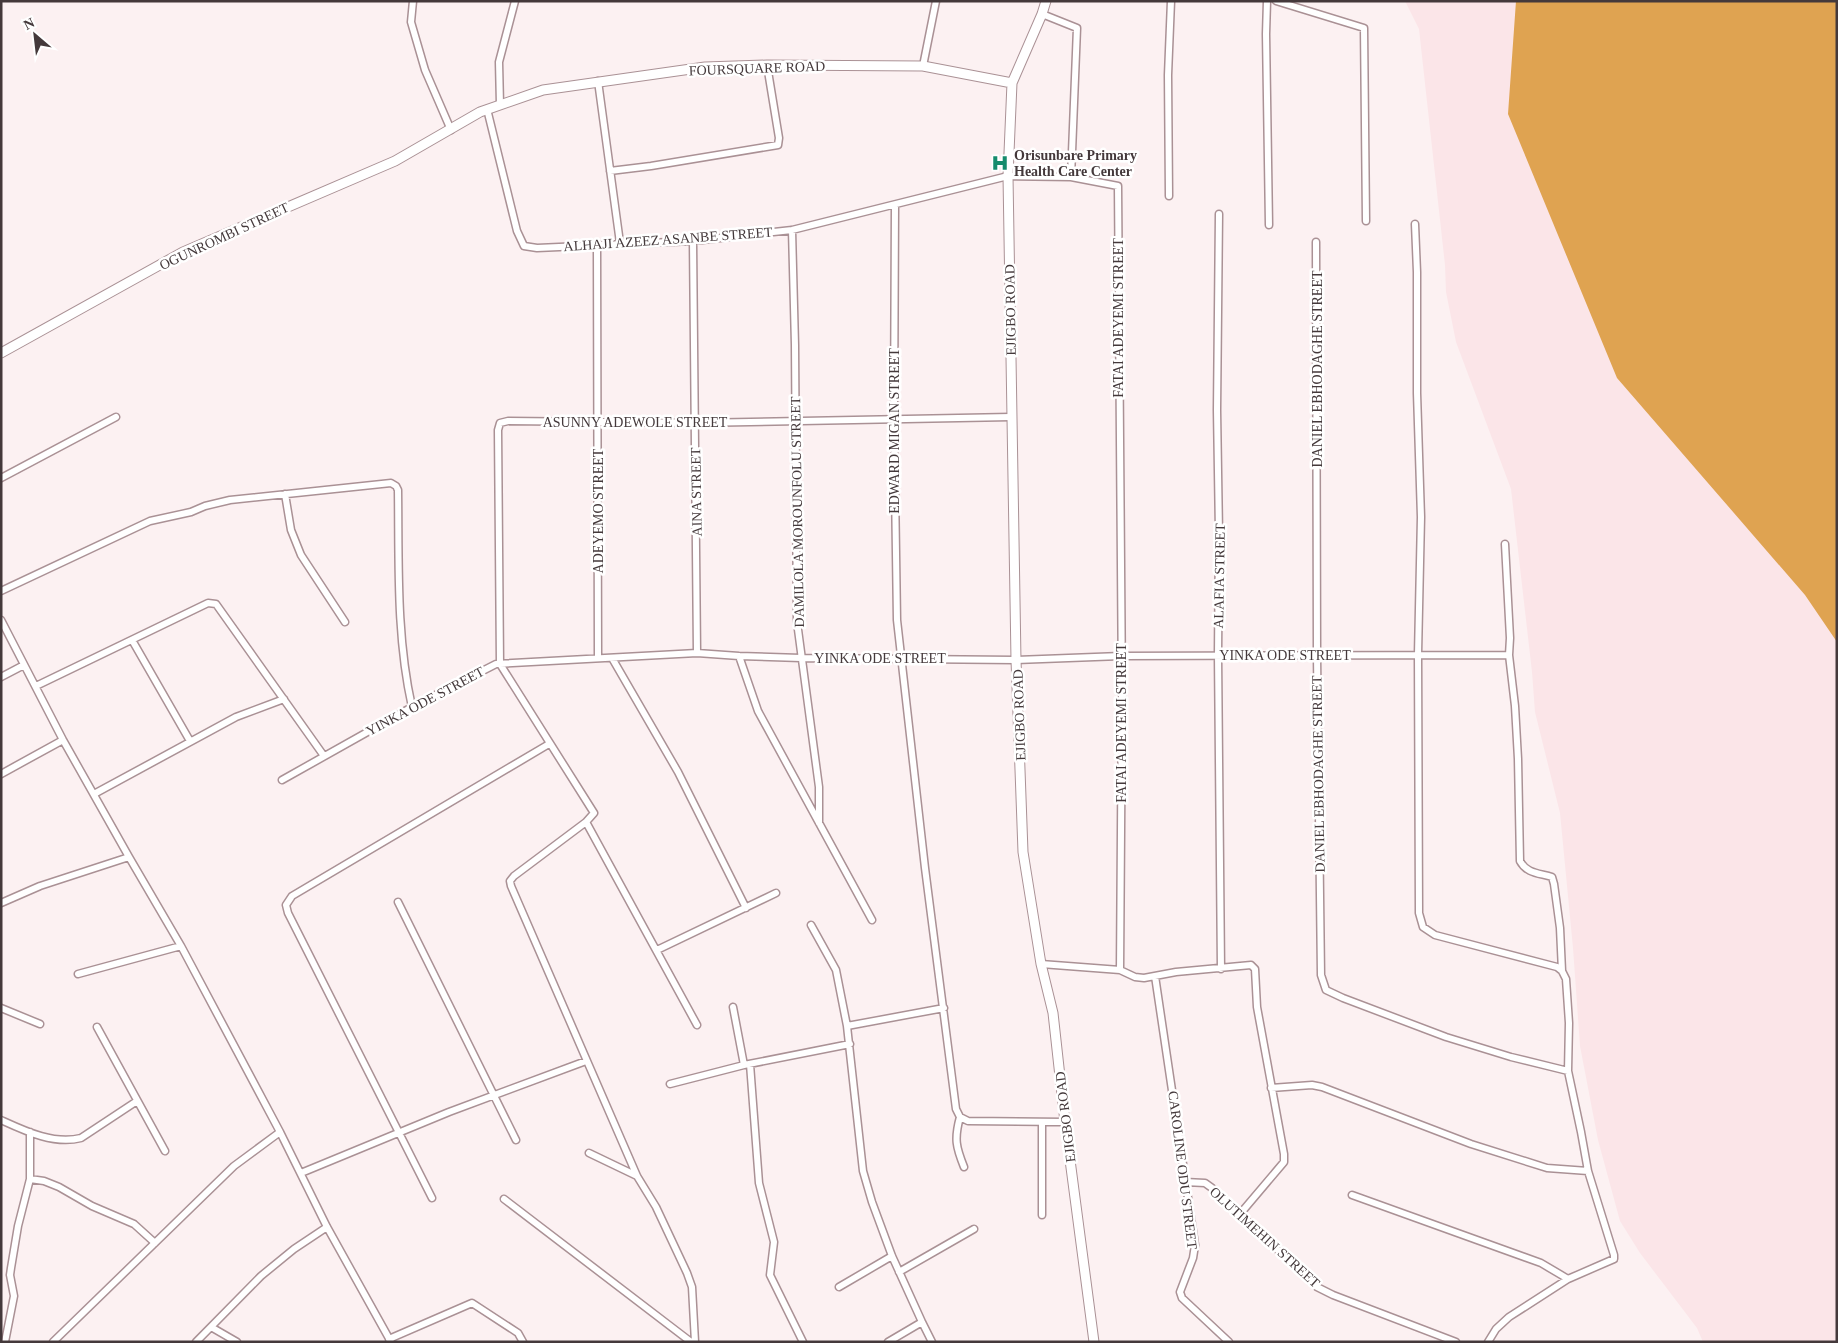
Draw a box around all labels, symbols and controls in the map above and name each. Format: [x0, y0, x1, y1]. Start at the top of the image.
north arrow [10, 10, 60, 60]
text: N [21, 15, 37, 33]
street label: FOURSQUARE ROAD [689, 59, 826, 78]
place label: Orisunbare Primary Health Care Center [1014, 148, 1137, 179]
hospital icon: Orisunbare Primary Health Care Center [990, 153, 1010, 173]
street label: OGUNROMBI STREET [157, 200, 292, 273]
street label: ALHAJI AZEEZ ASANBE STREET [563, 225, 774, 254]
street label: FATAI ADEYEMI STREET [1111, 238, 1126, 398]
street label: EJIGBO ROAD [1002, 264, 1019, 356]
street label: DANIEL EBHODAGHE STREET [1310, 270, 1325, 468]
street label: EDWARD MIGAN STREET [887, 348, 902, 514]
street label: DAMILOLA MOROUNFOLU STREET [788, 396, 807, 628]
street label: ASUNNY ADEWOLE STREET [543, 415, 728, 430]
street label: AINA STREET [688, 447, 705, 537]
street label: ADEYEMO STREET [591, 448, 606, 573]
street label: ALAFIA STREET [1211, 523, 1228, 629]
street label: FATAI ADEYEMI STREET [1114, 643, 1129, 803]
street label: YINKA ODE STREET [1219, 648, 1351, 663]
street label: YINKA ODE STREET [814, 651, 946, 666]
street label: YINKA ODE STREET [364, 664, 487, 739]
street label: EJIGBO ROAD [1010, 669, 1029, 761]
street label: DANIEL EBHODAGHE STREET [1309, 675, 1328, 873]
street label: EJIGBO ROAD [1052, 1071, 1079, 1163]
street label: CAROLINE ODU STREET [1165, 1090, 1200, 1251]
street label: OLUTIMEHIN STREET [1207, 1184, 1323, 1291]

